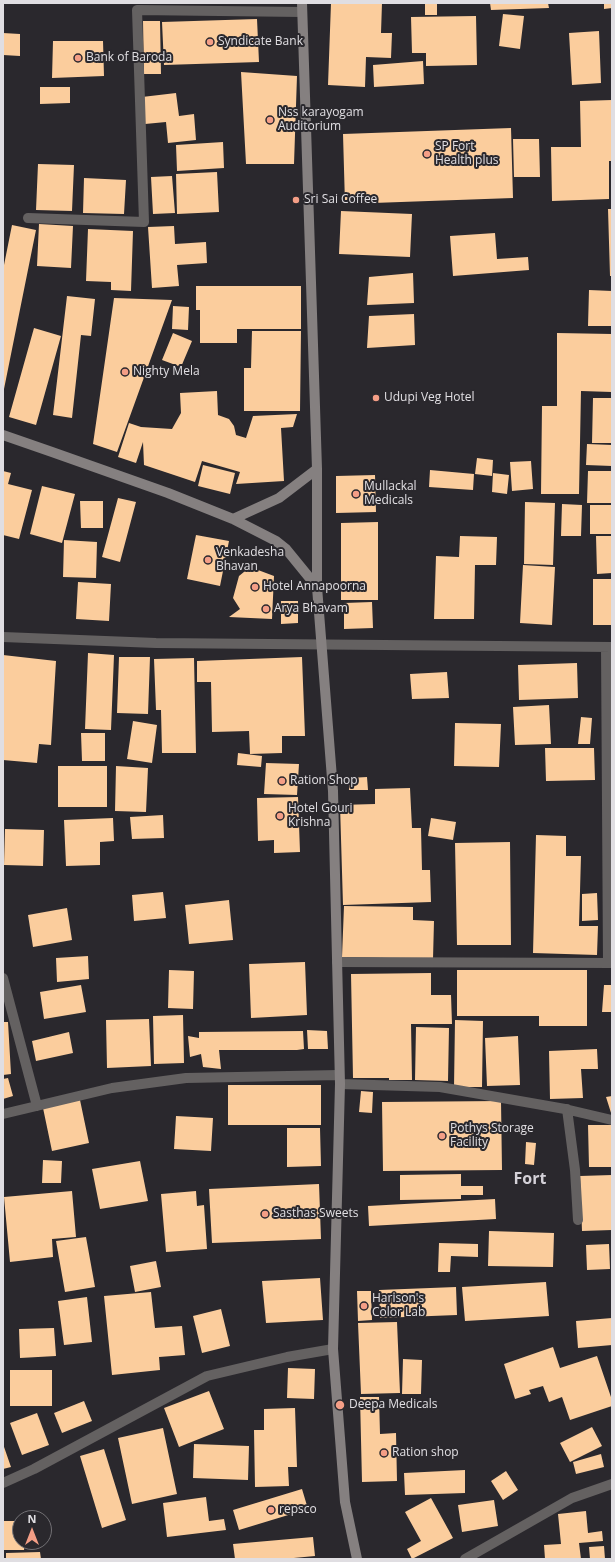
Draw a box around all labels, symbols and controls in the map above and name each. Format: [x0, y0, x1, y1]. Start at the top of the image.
place label: Syndicate Bank [218, 35, 303, 49]
marker: Syndicate Bank [205, 37, 215, 47]
place label: Bank of Baroda [86, 51, 172, 65]
marker: Bank of Baroda [73, 53, 83, 63]
place label: Nss karayogam Auditorium [278, 106, 364, 134]
marker: Nss karayogam Auditorium [265, 115, 275, 125]
place label: SP Fort Health plus [435, 140, 498, 168]
marker: SP Fort Health plus [422, 149, 432, 159]
place label: Sri Sai Coffee [304, 193, 377, 207]
marker: Sri Sai Coffee [291, 195, 301, 205]
place label: Nighty Mela [133, 365, 200, 379]
marker: Nighty Mela [120, 367, 130, 377]
place label: Udupi Veg Hotel [384, 391, 475, 405]
marker: Udupi Veg Hotel [371, 393, 381, 403]
place label: Mullackal Medicals [364, 480, 417, 508]
marker: Mullackal Medicals [351, 489, 361, 499]
place label: Venkadesha Bhavan [216, 546, 284, 574]
marker: Venkadesha Bhavan [203, 555, 213, 565]
place label: Hotel Annapoorna [263, 580, 366, 594]
marker: Hotel Annapoorna [250, 582, 260, 592]
place label: Arya Bhavam [274, 602, 348, 616]
marker: Arya Bhavam [261, 604, 271, 614]
place label: Ration Shop [290, 774, 358, 788]
marker: Ration Shop [277, 776, 287, 786]
place label: Hotel Gouri Krishna [288, 802, 352, 830]
marker: Hotel Gouri Krishna [275, 811, 285, 821]
place label: Pothys Storage Facility [450, 1122, 534, 1150]
marker: Pothys Storage Facility [437, 1131, 447, 1141]
district label: Fort [514, 1169, 546, 1189]
place label: Sasthas Sweets [273, 1207, 358, 1221]
marker: Sasthas Sweets [260, 1209, 270, 1219]
place label: Harison's Color Lab [372, 1292, 425, 1320]
marker: Harison's Color Lab [359, 1301, 369, 1311]
place label: Deepa Medicals [349, 1398, 437, 1412]
marker: Deepa Medicals [334, 1399, 346, 1411]
place label: Ration shop [392, 1446, 459, 1460]
marker: Ration shop [379, 1448, 389, 1458]
place label: repsco [279, 1503, 317, 1517]
marker: repsco [266, 1505, 276, 1515]
north arrow [12, 1510, 52, 1550]
text: N [28, 1511, 36, 1526]

